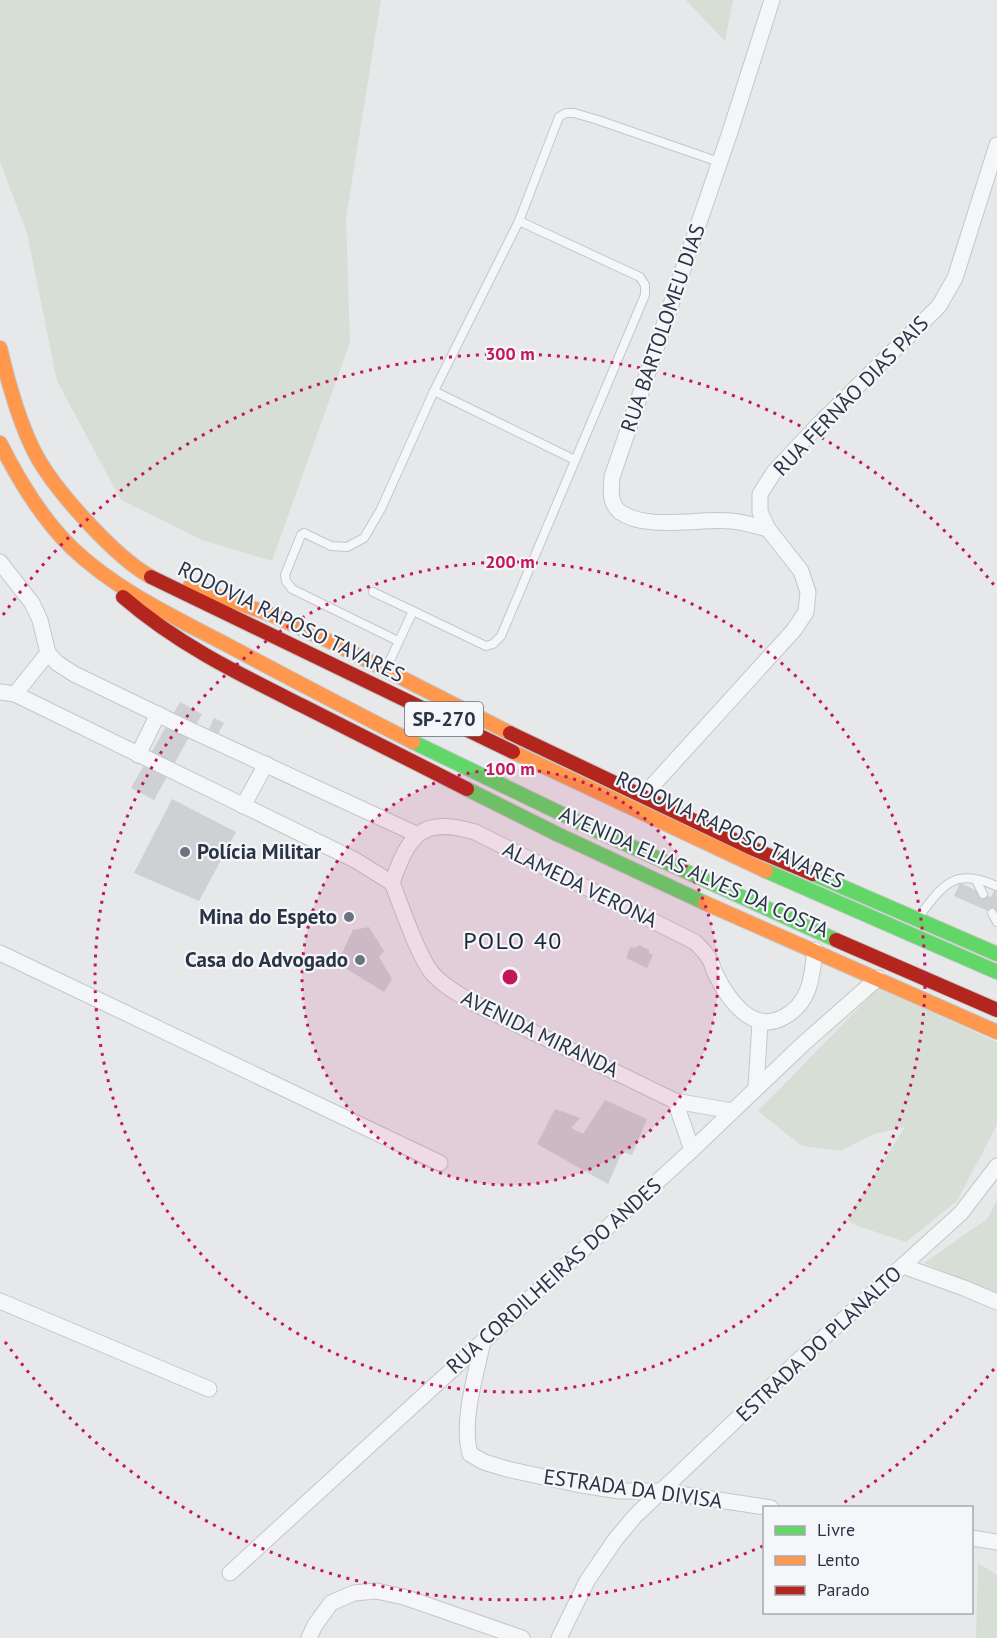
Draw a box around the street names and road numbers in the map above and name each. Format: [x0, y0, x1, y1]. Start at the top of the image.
street label: RUA BARTOLOMEU DIAS [614, 220, 711, 435]
street label: RUA FERNÃO DIAS PAIS [767, 310, 934, 481]
street label: RODOVIA RAPOSO TAVARES [174, 555, 409, 688]
road number: SP-270 [405, 702, 483, 736]
street label: RODOVIA RAPOSO TAVARES [612, 765, 849, 894]
street label: AVENIDA ELIAS ALVES DA COSTA [555, 800, 834, 944]
street label: ALAMEDA VERONA [499, 835, 663, 934]
street label: AVENIDA MIRANDA [457, 984, 624, 1084]
street label: RUA CORDILHEIRAS DO ANDES [440, 1172, 667, 1379]
street label: ESTRADA DO PLANALTO [730, 1260, 907, 1427]
street label: ESTRADA DA DIVISA [542, 1463, 725, 1515]

